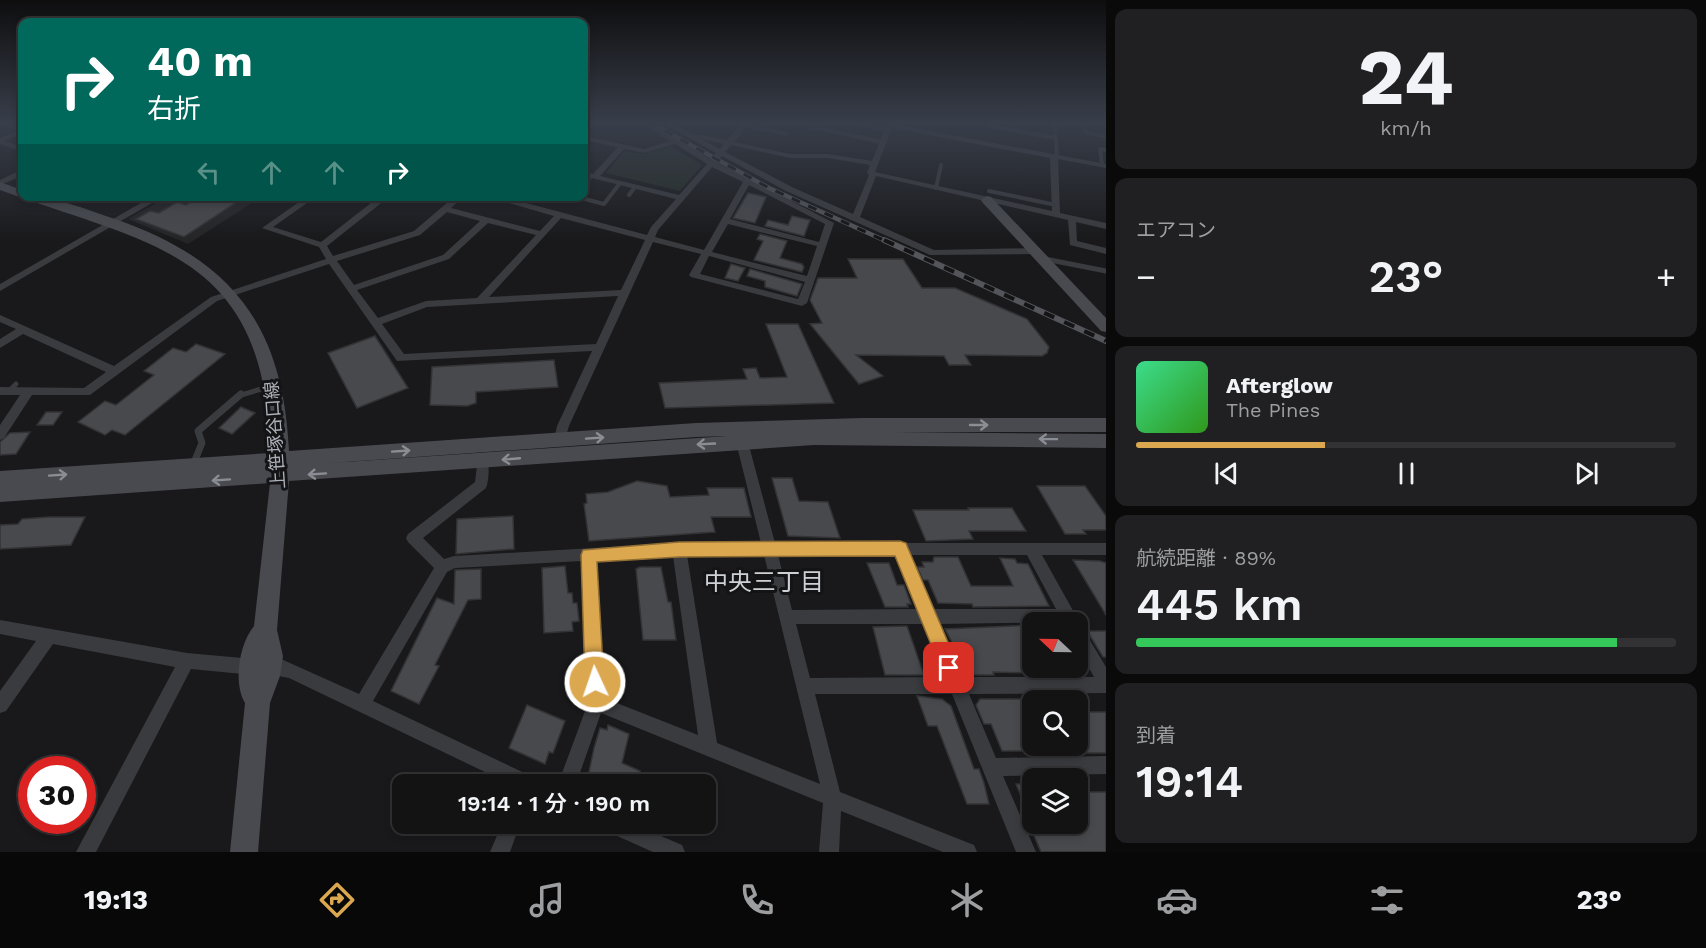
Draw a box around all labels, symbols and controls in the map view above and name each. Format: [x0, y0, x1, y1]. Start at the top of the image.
text: 24 [1358, 31, 1454, 123]
text: 40 m [147, 37, 253, 86]
icon: right [48, 42, 126, 120]
text: 右折 [147, 93, 201, 125]
text: km/h [1380, 116, 1432, 140]
icon: left [192, 156, 225, 189]
icon: ahead [255, 156, 288, 189]
icon: ahead [318, 156, 351, 189]
icon: right [381, 156, 414, 189]
text: エアコン [1136, 218, 1216, 242]
text: 23° [1369, 250, 1443, 303]
text: − [1136, 257, 1156, 296]
text: + [1656, 257, 1676, 296]
text: Afterglow [1226, 373, 1333, 398]
street label: 上笹塚谷口線 [260, 380, 289, 490]
text: The Pines [1226, 398, 1320, 422]
one-way arrow [969, 419, 989, 431]
one-way arrow [585, 432, 605, 443]
one-way arrow [1038, 434, 1058, 445]
one-way arrow [696, 439, 716, 450]
one-way arrow [390, 445, 410, 456]
one-way arrow [502, 454, 522, 465]
icon: previous [1210, 457, 1243, 490]
icon: pause [1390, 457, 1423, 490]
icon: next [1570, 457, 1603, 490]
one-way arrow [307, 468, 327, 479]
one-way arrow [48, 469, 68, 480]
one-way arrow [211, 475, 231, 486]
text: 航続距離 · 89% [1136, 546, 1276, 570]
district label: 中央三丁目 [704, 568, 824, 596]
text: 445 km [1136, 578, 1303, 631]
north arrow [1022, 612, 1088, 678]
map controls [1022, 612, 1088, 834]
pin [923, 642, 974, 693]
position arrow [563, 650, 627, 714]
icon: arrive [932, 651, 965, 684]
button: search [1022, 690, 1088, 756]
text: 到着 [1136, 723, 1176, 747]
text: 19:14 [1136, 755, 1243, 808]
speed limit sign: 30 [18, 756, 96, 834]
button: layers [1022, 768, 1088, 834]
text: 19:14 · 1 分 · 190 m [458, 791, 650, 816]
icon: directions [316, 879, 358, 921]
icon: music [526, 879, 568, 921]
icon: phone [736, 879, 778, 921]
icon: climate [946, 879, 988, 921]
icon: car [1156, 879, 1198, 921]
icon: filters [1366, 879, 1408, 921]
text: 19:13 [84, 884, 148, 916]
text: 23° [1576, 884, 1622, 916]

